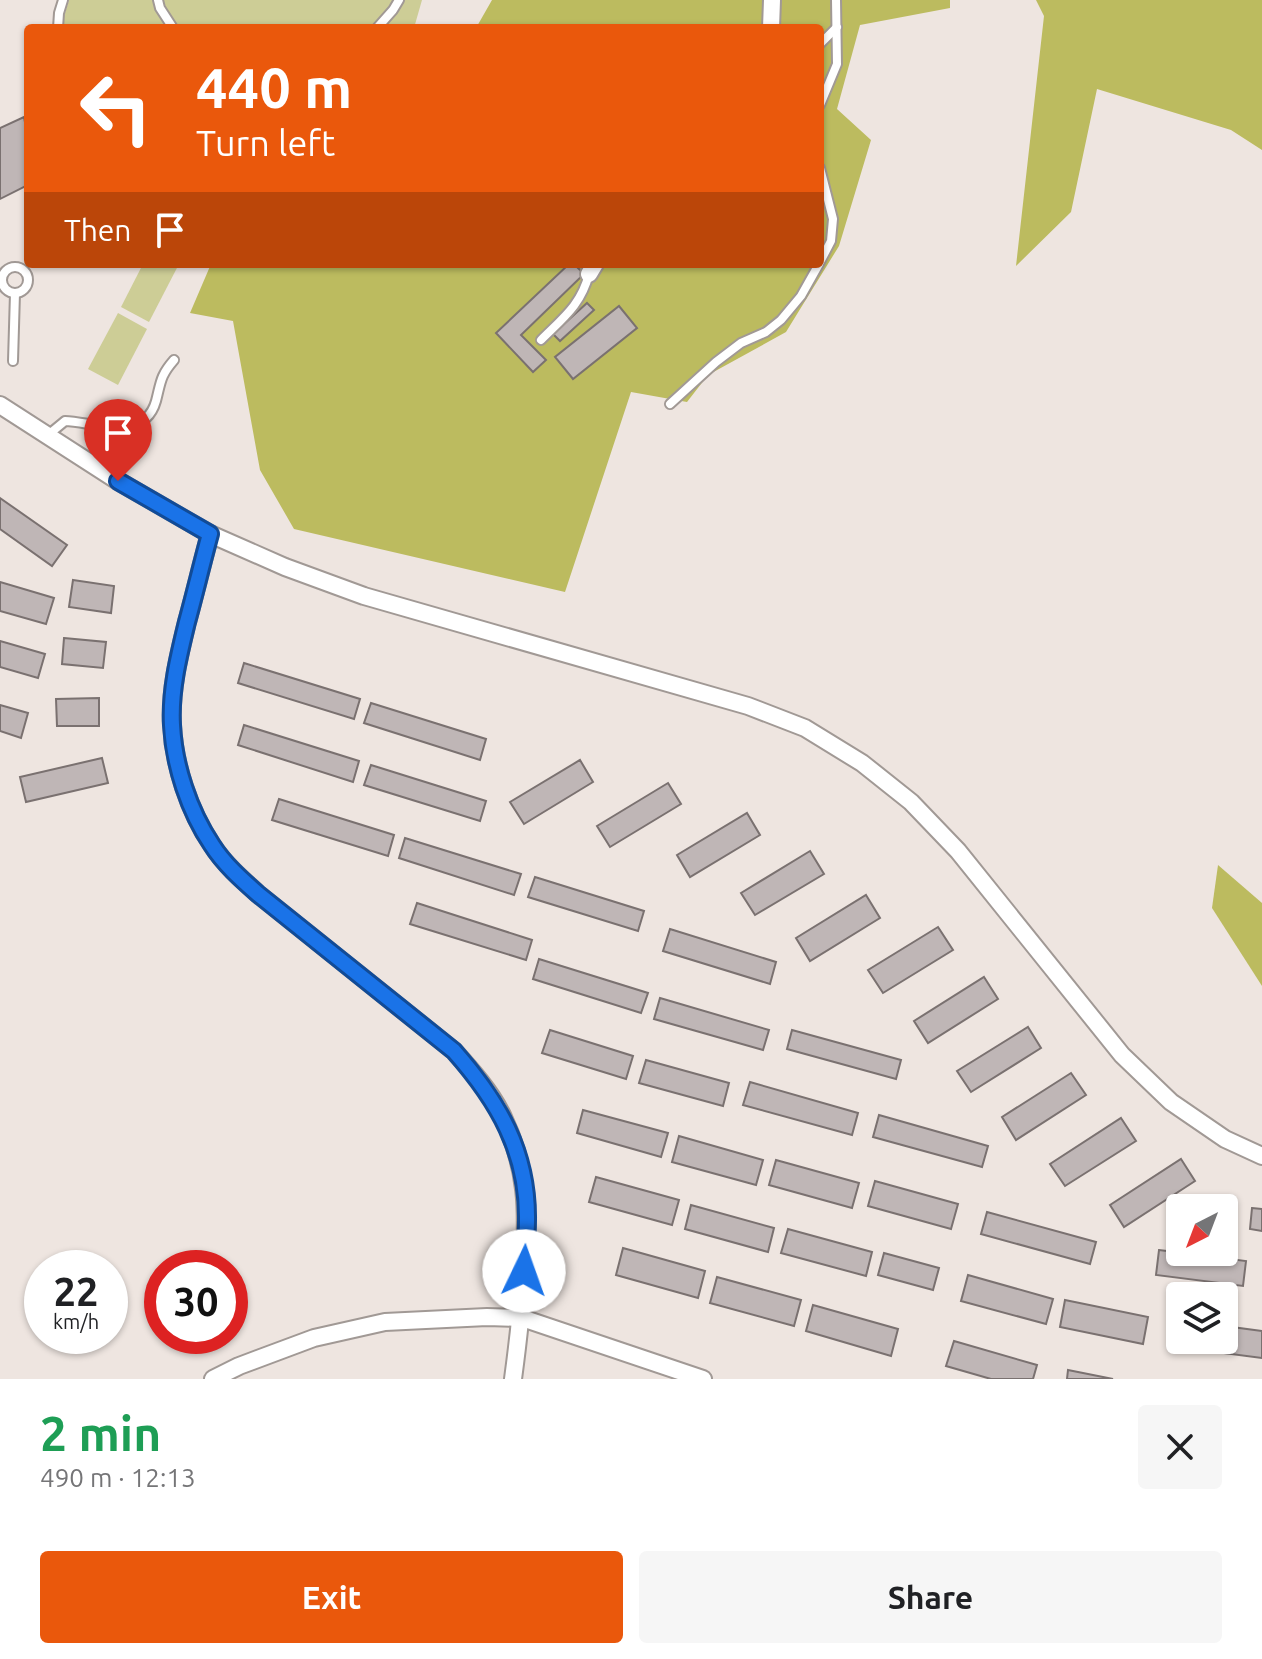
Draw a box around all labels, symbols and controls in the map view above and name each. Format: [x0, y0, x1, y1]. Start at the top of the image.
icon: left [64, 56, 168, 160]
text: 440 m [196, 56, 352, 119]
text: Turn left [196, 122, 335, 163]
icon: arrive [148, 208, 192, 252]
text: Then [64, 213, 132, 247]
pin [84, 399, 152, 481]
icon: arrive [96, 411, 140, 455]
north arrow [1166, 1194, 1238, 1266]
map controls [1166, 1194, 1238, 1354]
position arrow [482, 1229, 566, 1313]
speed limit sign: 30 [144, 1250, 248, 1354]
text: 22 [53, 1269, 99, 1314]
button: layers [1166, 1282, 1238, 1354]
text: km/h [53, 1310, 99, 1333]
button: close [1138, 1405, 1222, 1489]
text: 2 min [40, 1406, 161, 1460]
text: 490 m · 12:13 [40, 1463, 196, 1492]
button: Exit [40, 1551, 623, 1643]
button: Share [639, 1551, 1222, 1643]

